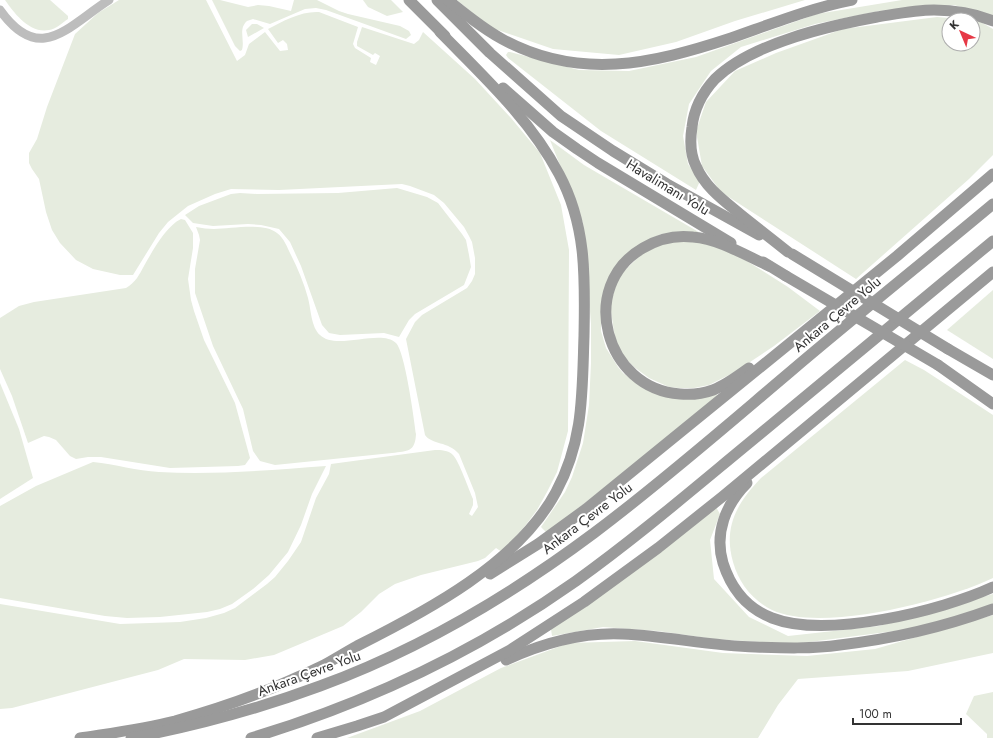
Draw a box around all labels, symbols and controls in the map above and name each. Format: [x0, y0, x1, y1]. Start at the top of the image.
north arrow [941, 12, 981, 52]
text: K [946, 16, 963, 33]
street label: Havalimanı Yolu [623, 154, 713, 220]
street label: Ankara Çevre Yolu [789, 271, 885, 357]
street label: Ankara Çevre Yolu [538, 477, 636, 559]
street label: Ankara Çevre Yolu [255, 645, 363, 701]
scale bar [853, 700, 961, 726]
text: 100 m [859, 705, 892, 723]

